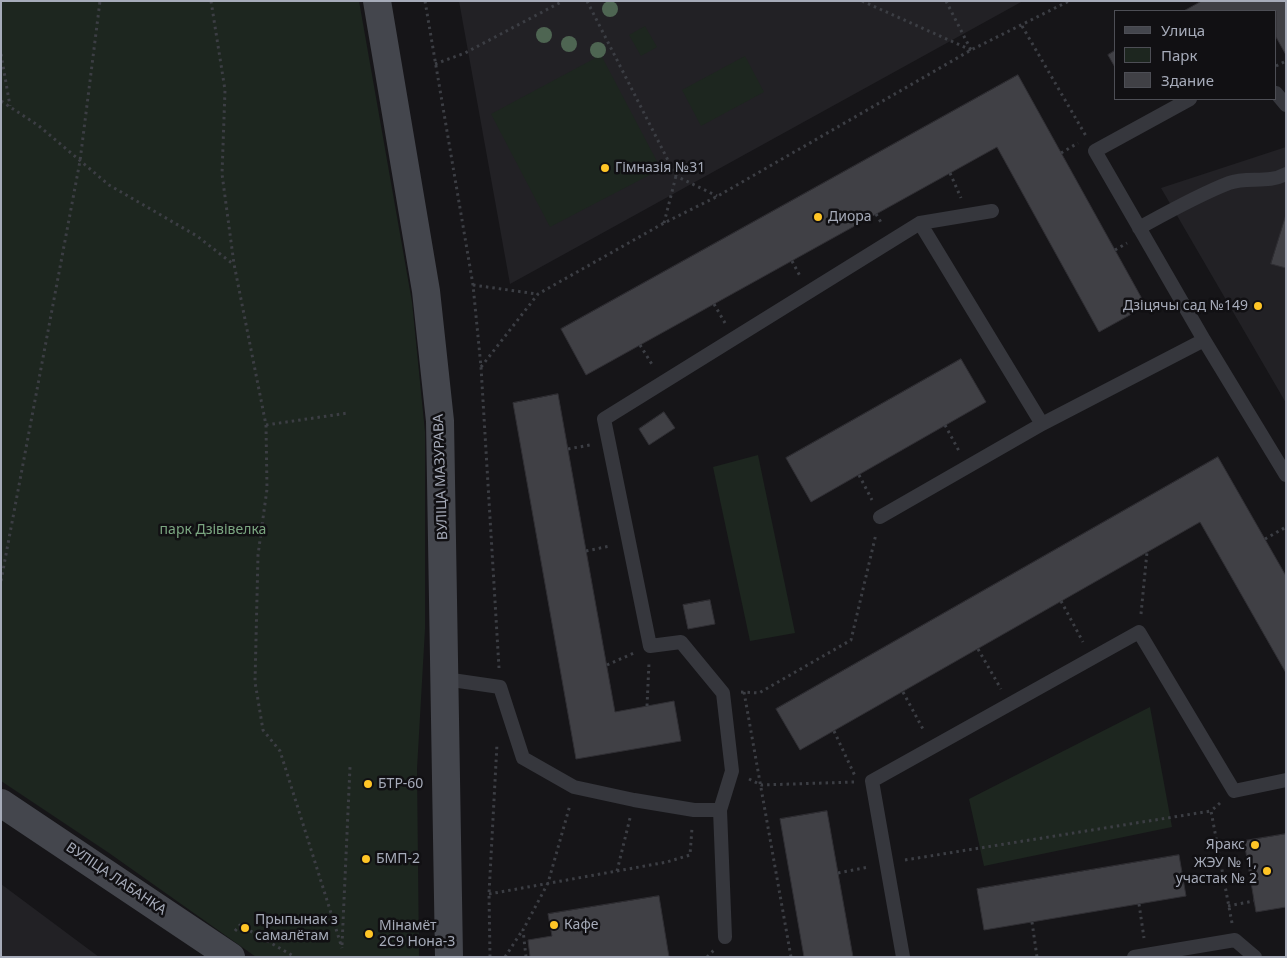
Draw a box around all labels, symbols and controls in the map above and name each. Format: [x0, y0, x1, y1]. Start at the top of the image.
legend [1114, 10, 1277, 100]
text: Улица [1161, 20, 1205, 40]
text: Парк [1161, 45, 1197, 65]
text: Здание [1161, 70, 1214, 90]
place label: Гімназія №31 [615, 160, 705, 176]
marker: Гімназія №31 [599, 162, 611, 174]
place label: Диора [828, 209, 872, 225]
marker: Диора [812, 211, 824, 223]
place label: Дзіцячы сад №149 [1123, 298, 1248, 314]
marker: Дзіцячы сад №149 [1252, 300, 1264, 312]
street label: ВУЛІЦА МАЗУРАВА [430, 414, 452, 540]
park label: парк Дзівівелка [160, 522, 266, 538]
place label: БТР-60 [378, 776, 423, 792]
marker: БТР-60 [362, 778, 374, 790]
place label: Яракс [1206, 837, 1245, 853]
street label: ВУЛІЦА ЛАБАНКА [63, 839, 169, 919]
marker: Яракс [1249, 839, 1261, 851]
place label: БМП-2 [376, 851, 420, 867]
marker: БМП-2 [360, 853, 372, 865]
place label: ЖЭУ № 1, участак № 2 [1176, 855, 1257, 888]
marker: ЖЭУ № 1, участак № 2 [1261, 865, 1273, 877]
place label: Прыпынак з самалётам [255, 912, 338, 944]
place label: Кафе [564, 917, 598, 933]
place label: Мінамёт 2С9 Нона-З [379, 918, 455, 950]
marker: Кафе [548, 919, 560, 931]
marker: Прыпынак з самалётам [239, 922, 251, 934]
marker: Мінамёт 2С9 Нона-З [363, 928, 375, 940]

